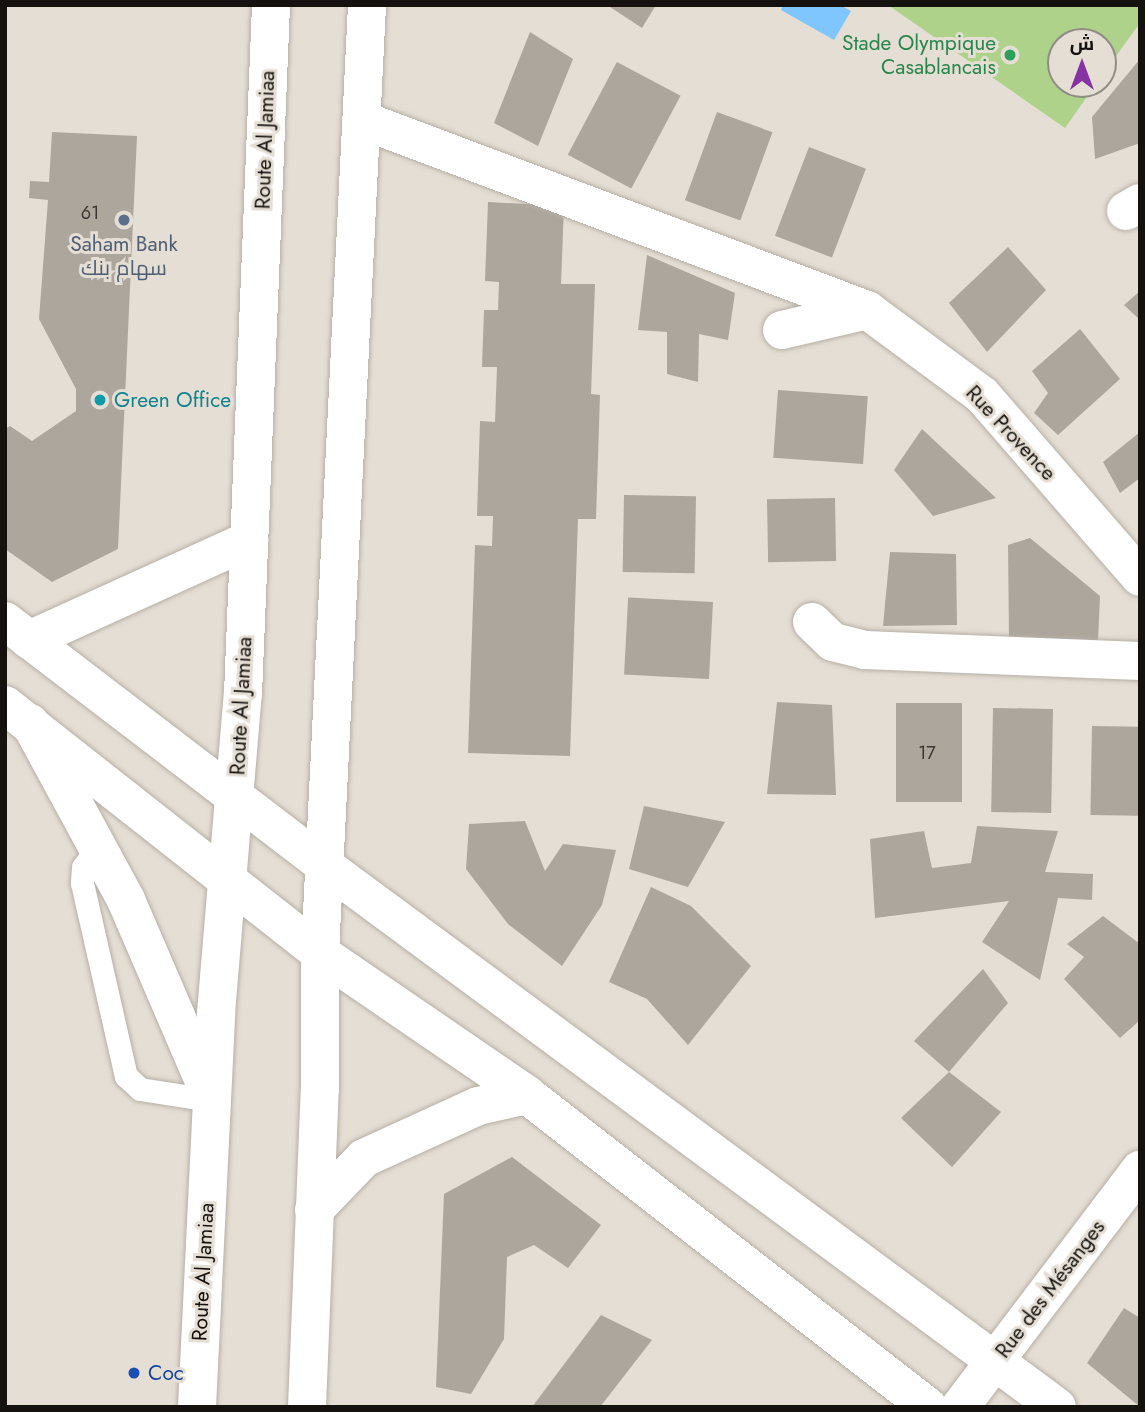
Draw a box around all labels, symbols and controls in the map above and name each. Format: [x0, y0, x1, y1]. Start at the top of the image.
north arrow [1047, 28, 1117, 98]
place label: Stade Olympique Casablancais [842, 30, 996, 80]
text: ش [1070, 30, 1094, 57]
marker: Stade Olympique Casablancais [1002, 47, 1018, 63]
street label: Route Al Jamiaa [250, 70, 280, 210]
house number: 61 [81, 202, 99, 224]
marker: Saham Bank سهام بنك [116, 212, 132, 228]
place label: Saham Bank سهام بنك [70, 231, 178, 281]
street label: Rue Provence [961, 380, 1061, 486]
place label: Green Office [114, 387, 231, 413]
marker: Green Office [92, 392, 108, 408]
street label: Route Al Jamiaa [225, 636, 257, 776]
house number: 17 [918, 742, 936, 764]
street label: Route Al Jamiaa [187, 1202, 219, 1342]
street label: Rue des Mésanges [990, 1215, 1110, 1363]
place label: Coc [148, 1360, 184, 1386]
marker: Coc [126, 1365, 142, 1381]

